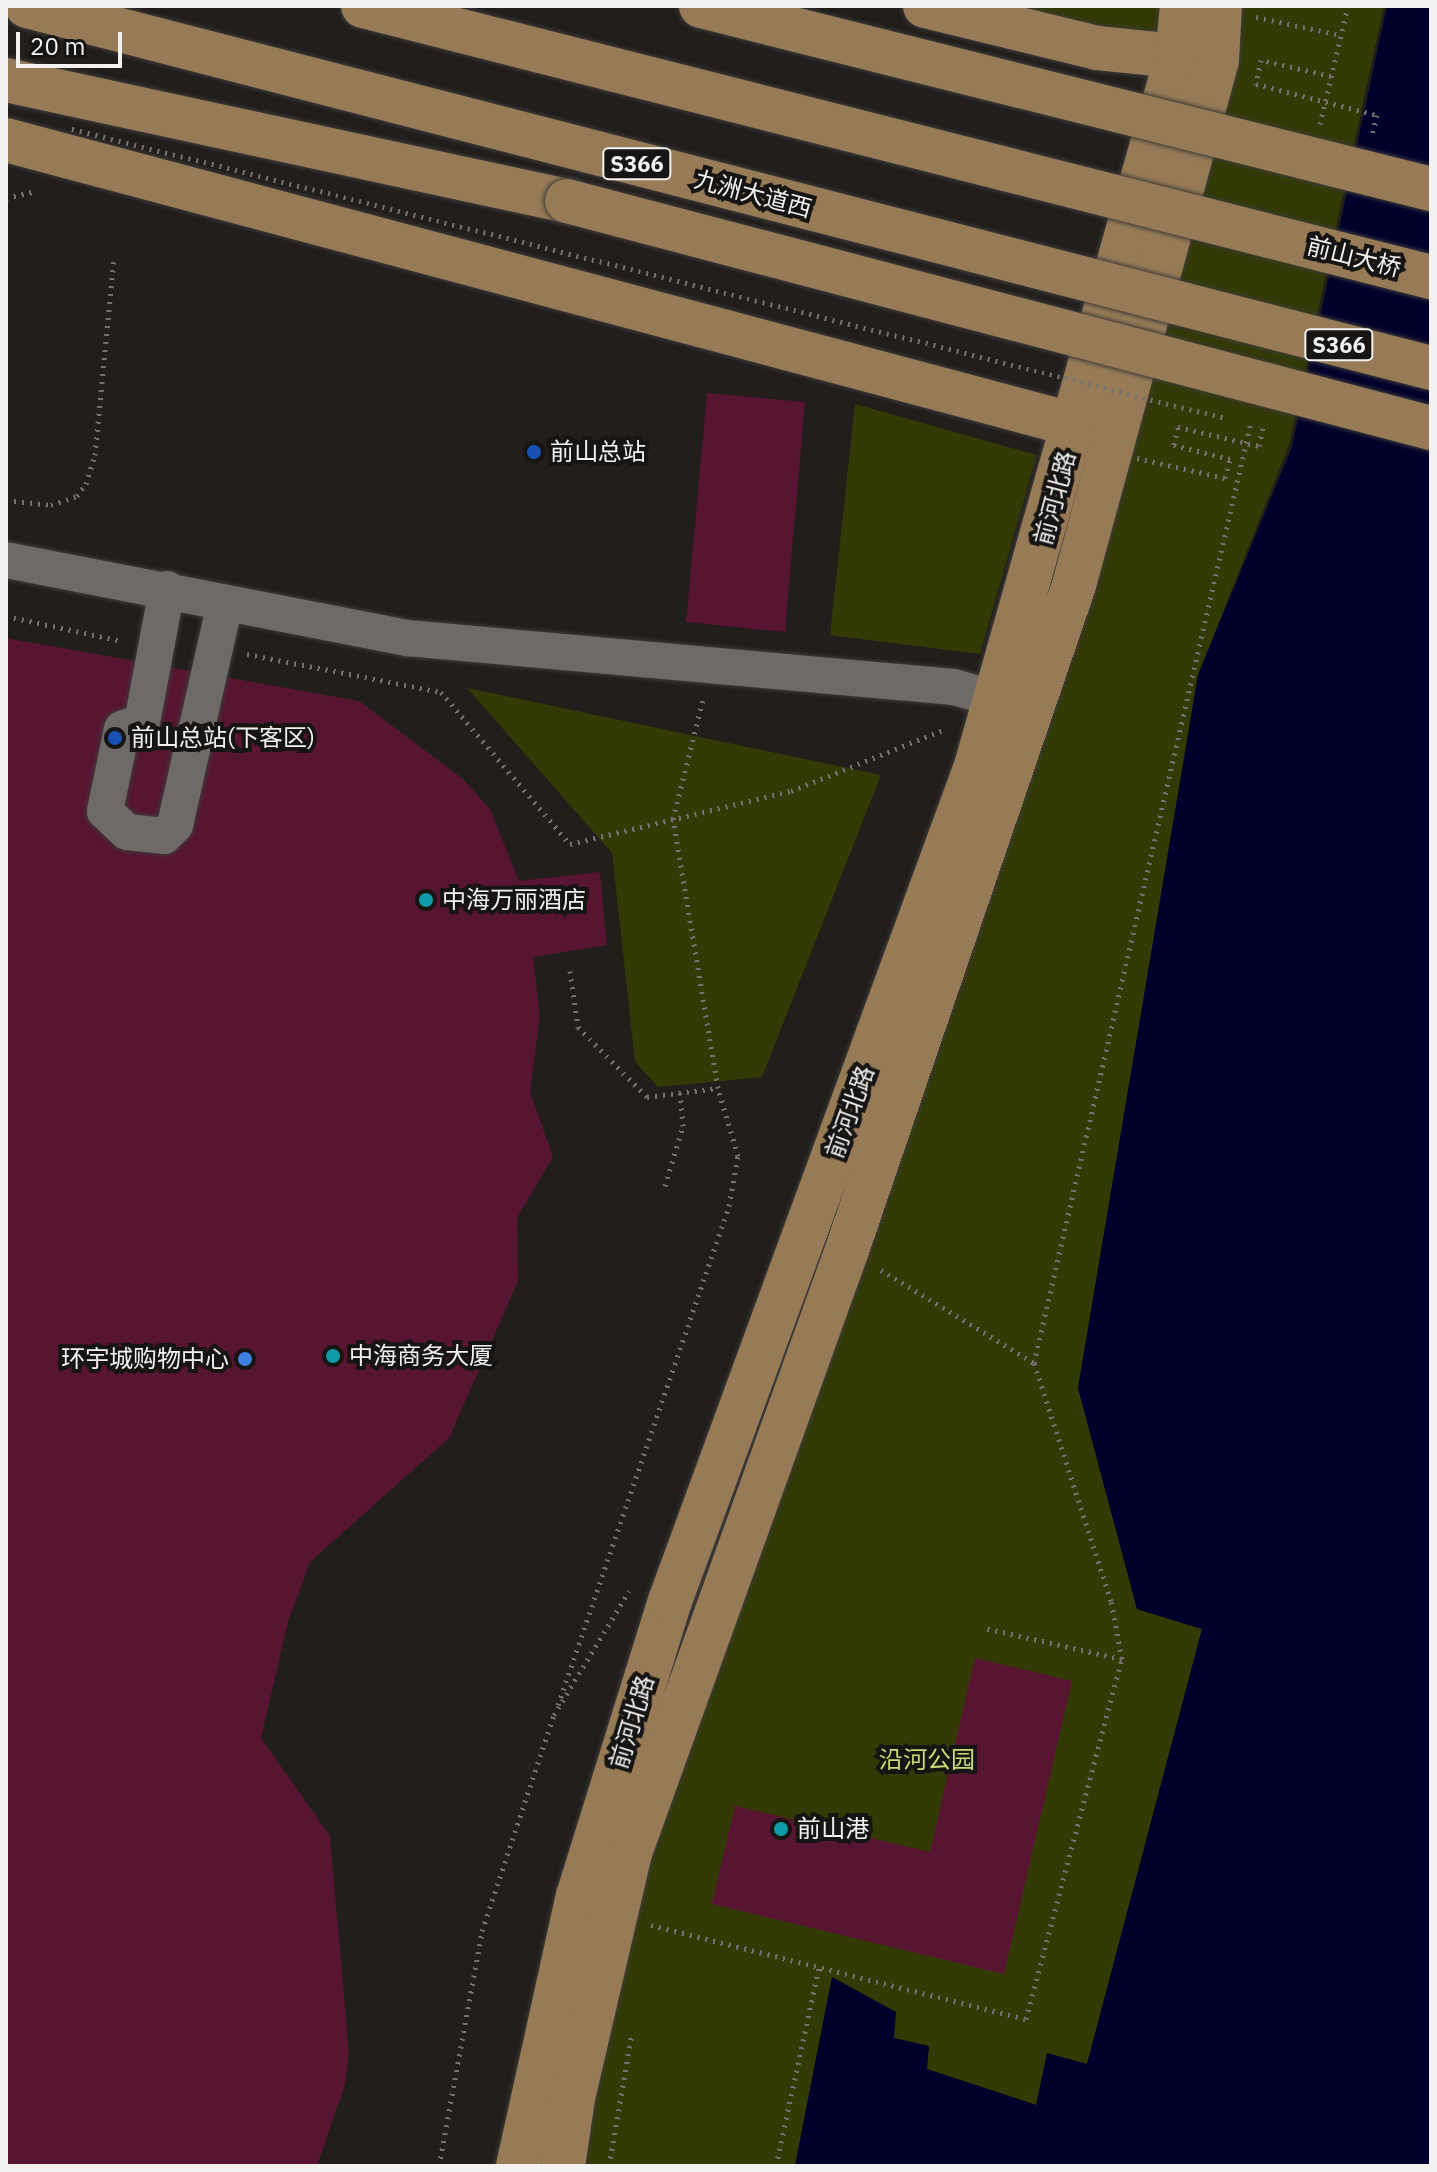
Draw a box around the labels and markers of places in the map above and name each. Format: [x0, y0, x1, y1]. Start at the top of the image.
place label: 前山总站 [550, 438, 646, 466]
marker: 前山总站 [525, 443, 543, 461]
place label: 前山总站(下客区) [131, 724, 315, 752]
marker: 前山总站(下客区) [106, 729, 124, 747]
place label: 中海万丽酒店 [442, 886, 586, 914]
marker: 中海万丽酒店 [417, 891, 435, 909]
place label: 中海商务大厦 [349, 1342, 493, 1370]
place label: 环宇城购物中心 [61, 1345, 229, 1373]
marker: 中海商务大厦 [324, 1347, 342, 1365]
marker: 环宇城购物中心 [236, 1350, 254, 1368]
place label: 前山港 [797, 1815, 869, 1843]
marker: 前山港 [772, 1820, 790, 1838]

